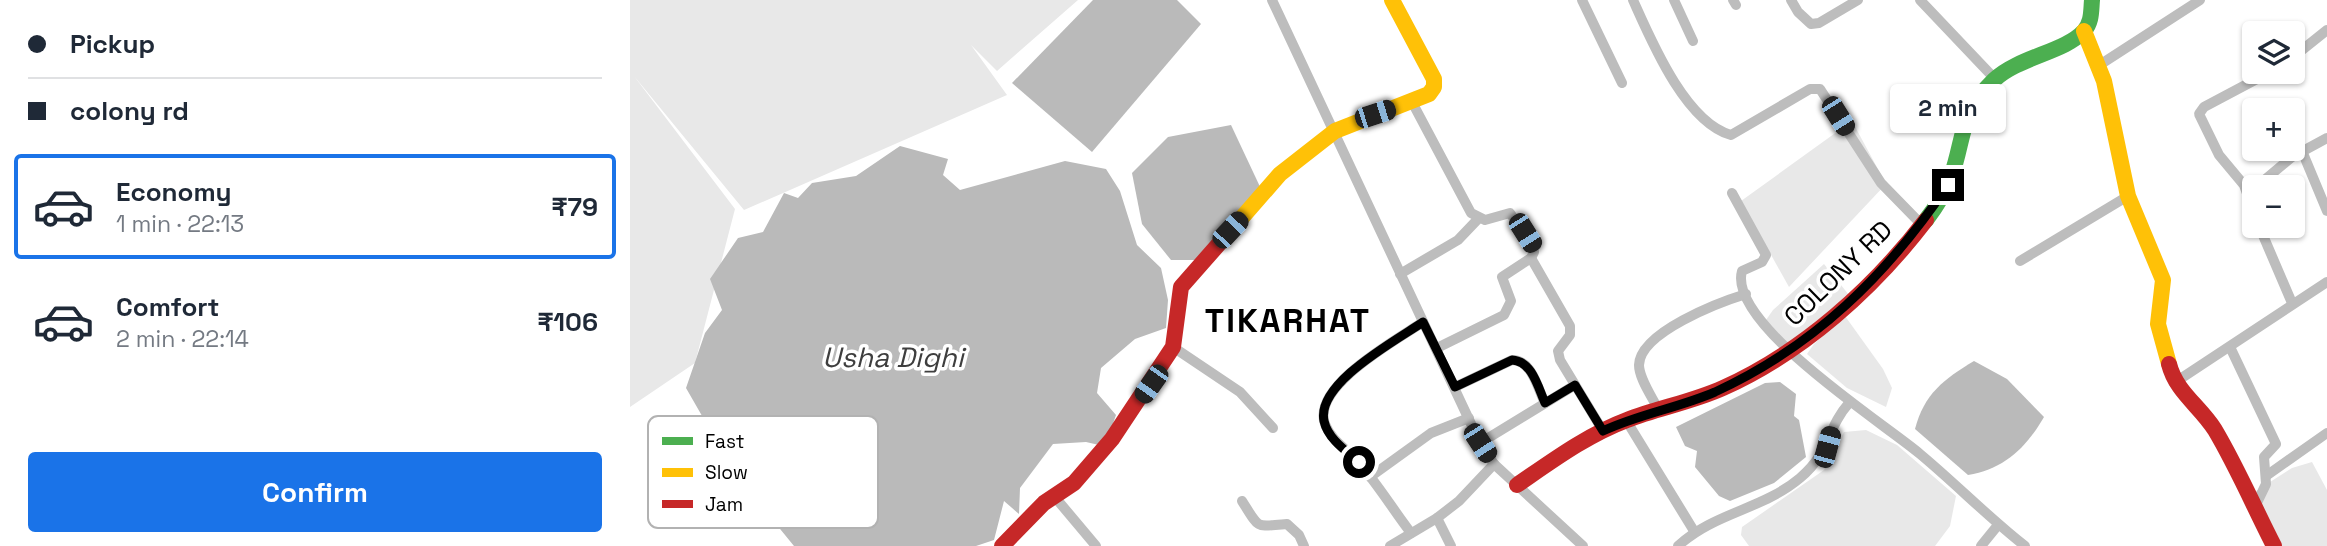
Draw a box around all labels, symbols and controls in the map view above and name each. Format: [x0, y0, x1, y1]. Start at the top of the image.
map controls [2242, 21, 2305, 238]
button: layers [2242, 21, 2305, 84]
text: Pickup [70, 27, 155, 61]
callout: 2 min [1890, 83, 2006, 132]
car [1818, 93, 1859, 139]
text: 2 min [1918, 93, 1978, 123]
text: colony rd [70, 94, 189, 128]
car [1352, 98, 1399, 130]
button: + [2242, 98, 2305, 161]
route end [1932, 169, 1964, 201]
icon: car [32, 175, 95, 238]
text: Economy [116, 175, 232, 209]
button: − [2242, 175, 2305, 238]
text: ₹79 [551, 190, 598, 224]
car [1208, 207, 1253, 253]
text: 1 min · 22:13 [116, 209, 244, 239]
car [1505, 210, 1546, 256]
street label: COLONY RD [1776, 213, 1900, 333]
icon: car [32, 290, 95, 353]
text: Comfort [116, 290, 219, 324]
district label: TIKARHAT [1205, 300, 1371, 342]
text: ₹106 [537, 305, 598, 339]
text: 2 min · 22:14 [116, 324, 249, 354]
water label: Usha Dighi [822, 339, 967, 375]
car [1131, 361, 1172, 407]
legend [648, 416, 878, 528]
car [1460, 420, 1501, 466]
car [1812, 424, 1843, 470]
text: Fast [705, 429, 745, 454]
route start [1343, 446, 1375, 478]
button: Confirm [28, 452, 602, 532]
text: Slow [705, 460, 748, 485]
text: Jam [705, 492, 743, 517]

